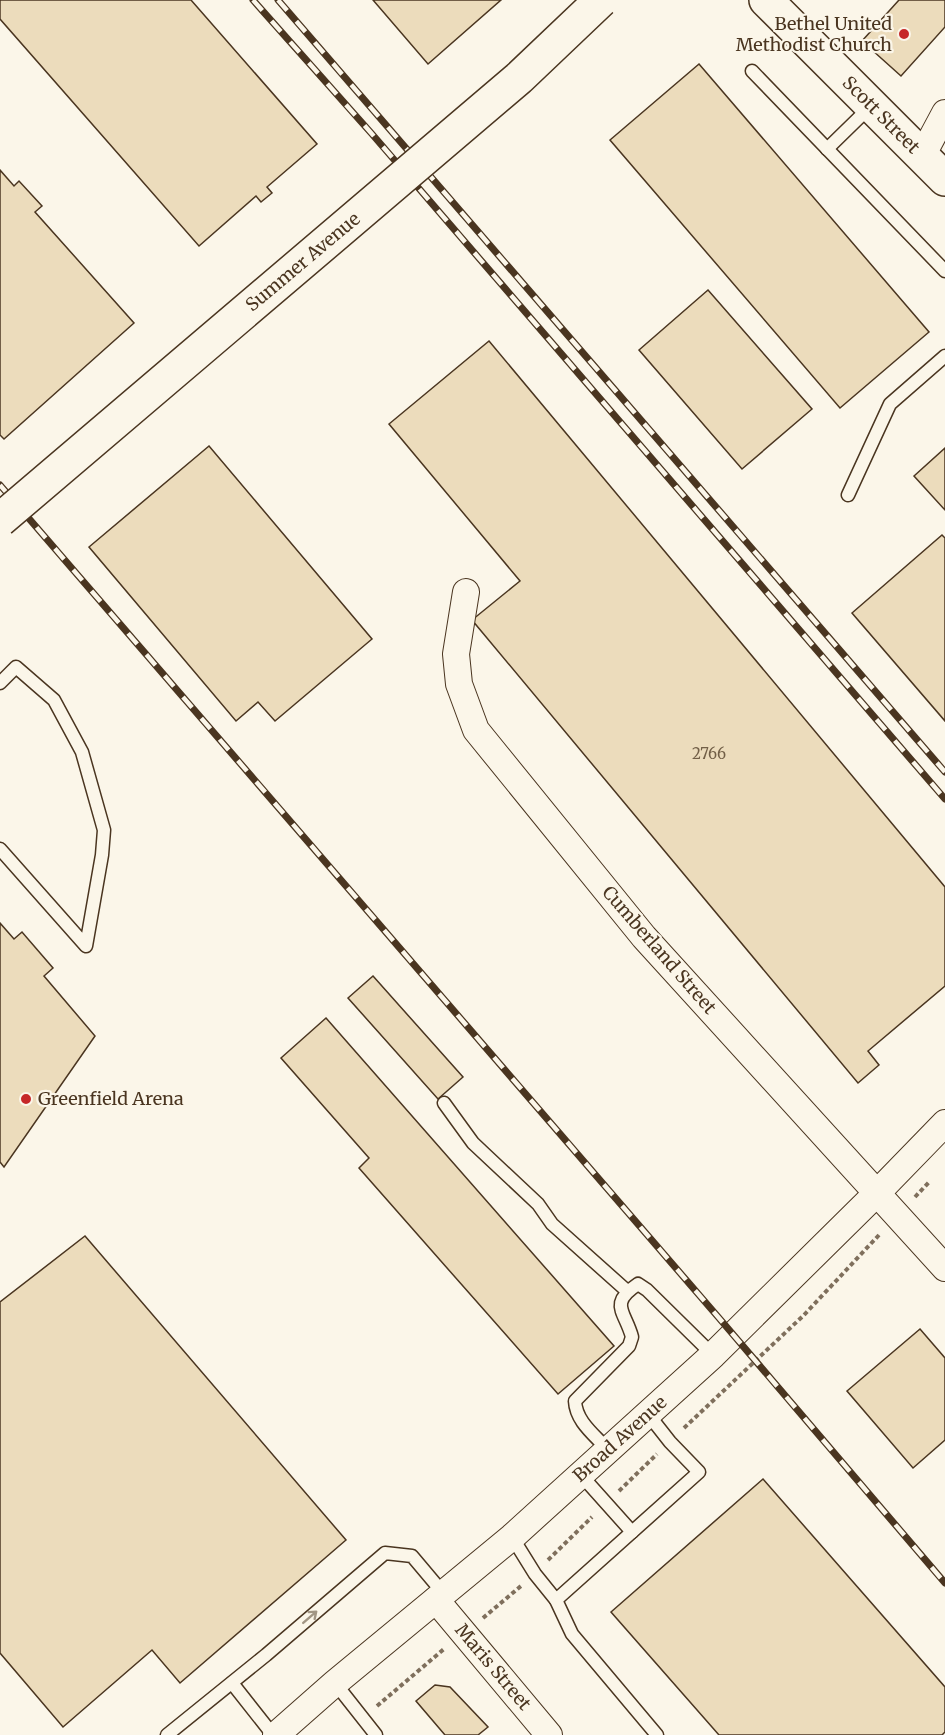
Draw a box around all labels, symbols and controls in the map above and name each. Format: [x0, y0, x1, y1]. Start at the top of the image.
place label: Bethel United Methodist Church [736, 12, 892, 56]
marker: Bethel United Methodist Church [897, 27, 911, 41]
street label: Scott Street [838, 71, 925, 158]
street label: Summer Avenue [241, 207, 365, 316]
house number: 2766 [692, 744, 726, 763]
street label: Cumberland Street [597, 881, 721, 1019]
place label: Greenfield Arena [38, 1087, 184, 1110]
marker: Greenfield Arena [19, 1092, 33, 1106]
street label: Broad Avenue [568, 1390, 671, 1487]
one-way arrow [302, 1610, 317, 1624]
street label: Maris Street [450, 1619, 536, 1715]

